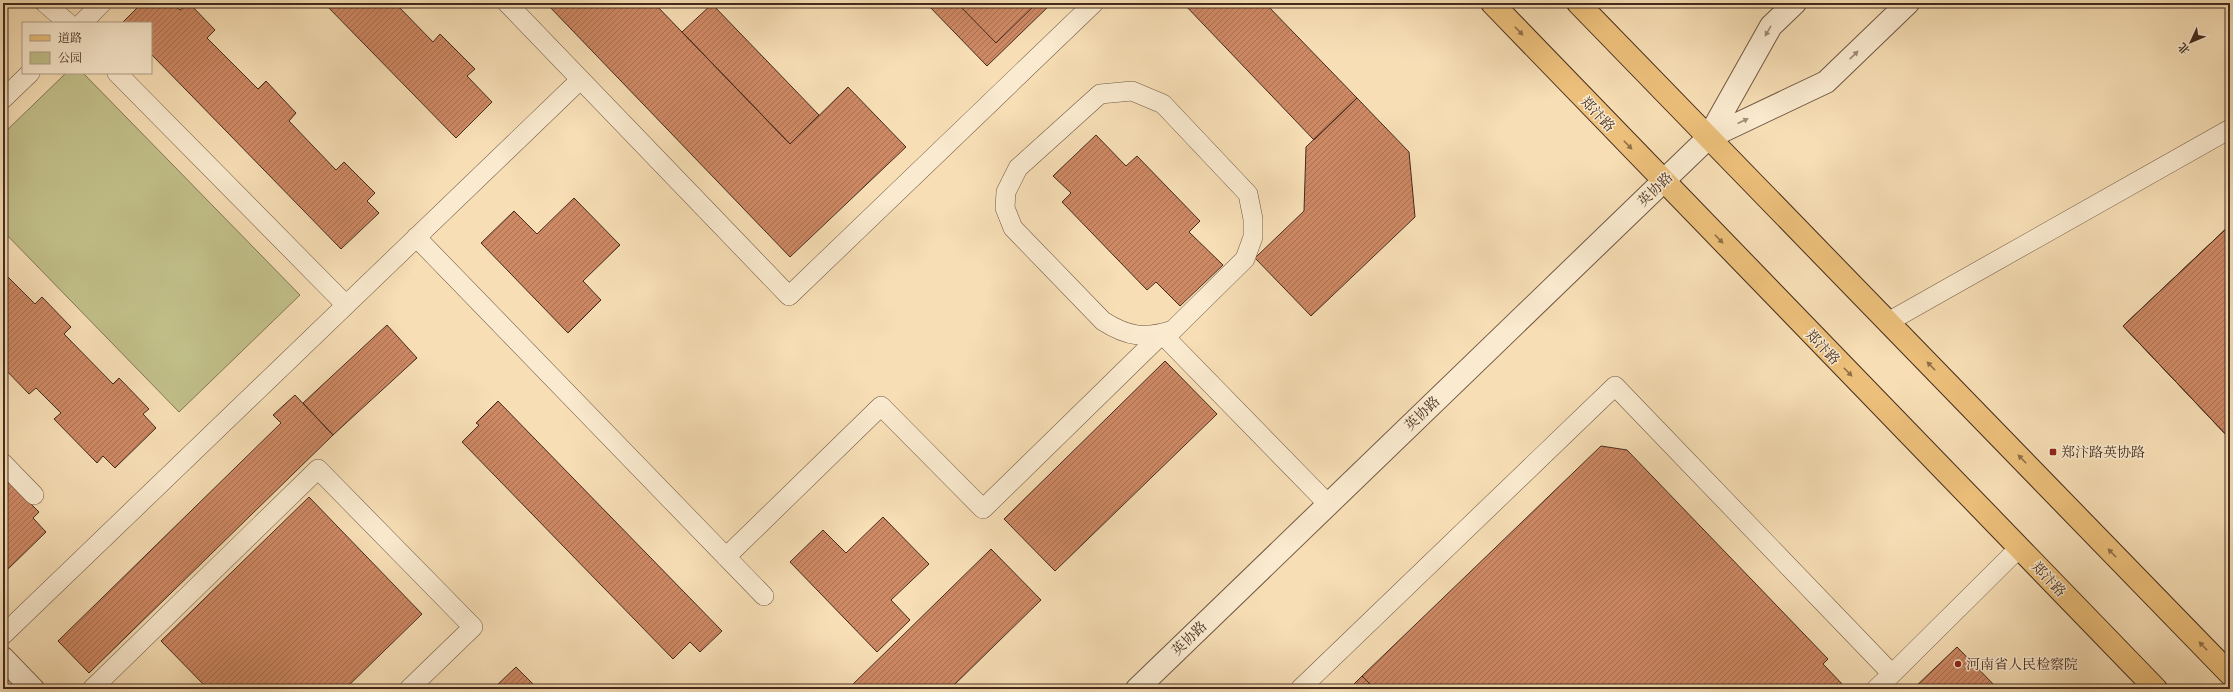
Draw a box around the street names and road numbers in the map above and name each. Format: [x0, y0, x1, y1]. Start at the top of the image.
street label: 郑汴路 [1577, 93, 1619, 135]
street label: 英协路 [1634, 168, 1676, 210]
street label: 郑汴路 [1802, 326, 1844, 368]
street label: 英协路 [1401, 392, 1443, 434]
street label: 郑汴路 [2028, 558, 2070, 600]
street label: 英协路 [1168, 617, 1210, 659]

